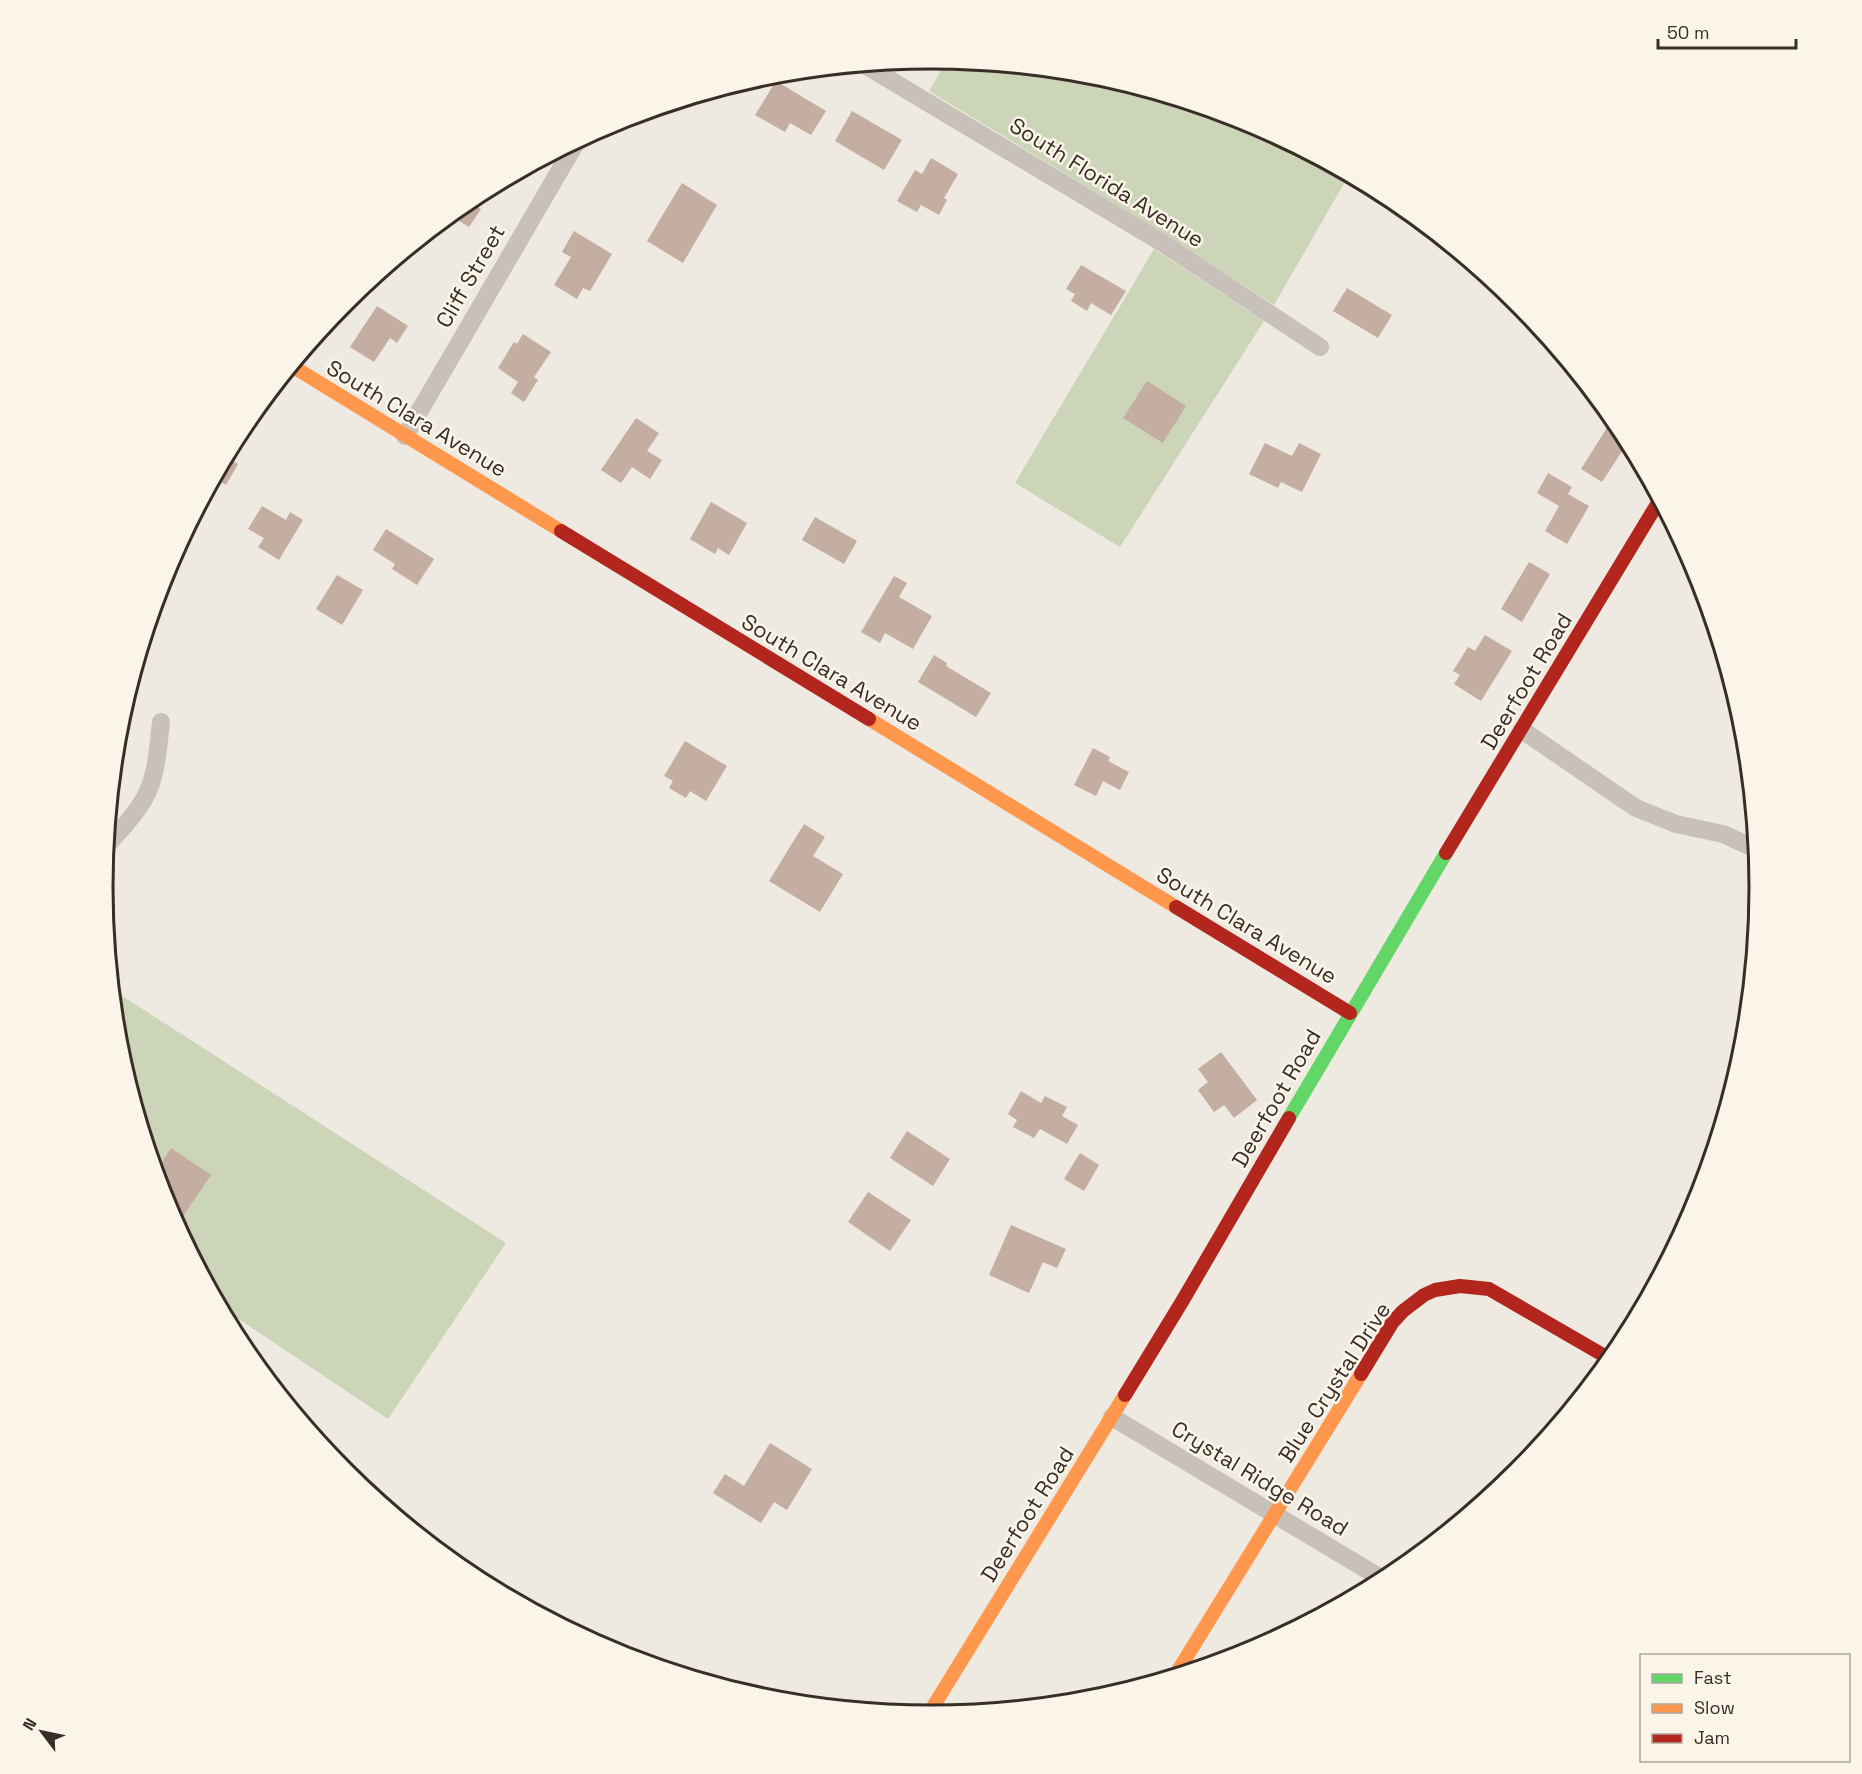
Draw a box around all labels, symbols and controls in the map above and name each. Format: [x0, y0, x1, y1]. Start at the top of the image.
scale bar [1658, 12, 1796, 50]
text: 50 m [1667, 21, 1709, 44]
street label: South Florida Avenue [1005, 111, 1209, 253]
street label: Cliff Street [429, 219, 511, 333]
street label: South Clara Avenue [322, 353, 512, 483]
street label: South Clara Avenue [737, 607, 927, 737]
street label: Deerfoot Road [1474, 607, 1578, 755]
street label: South Clara Avenue [1152, 860, 1342, 990]
street label: Deerfoot Road [1225, 1024, 1327, 1172]
street label: Blue Crystal Drive [1272, 1296, 1396, 1468]
street label: Crystal Ridge Road [1167, 1414, 1353, 1542]
street label: Deerfoot Road [974, 1441, 1080, 1587]
legend [1640, 1654, 1850, 1762]
text: Fast [1694, 1666, 1731, 1689]
text: Slow [1694, 1696, 1735, 1719]
north arrow [12, 1702, 72, 1762]
text: N [18, 1714, 41, 1734]
text: Jam [1694, 1726, 1730, 1749]

